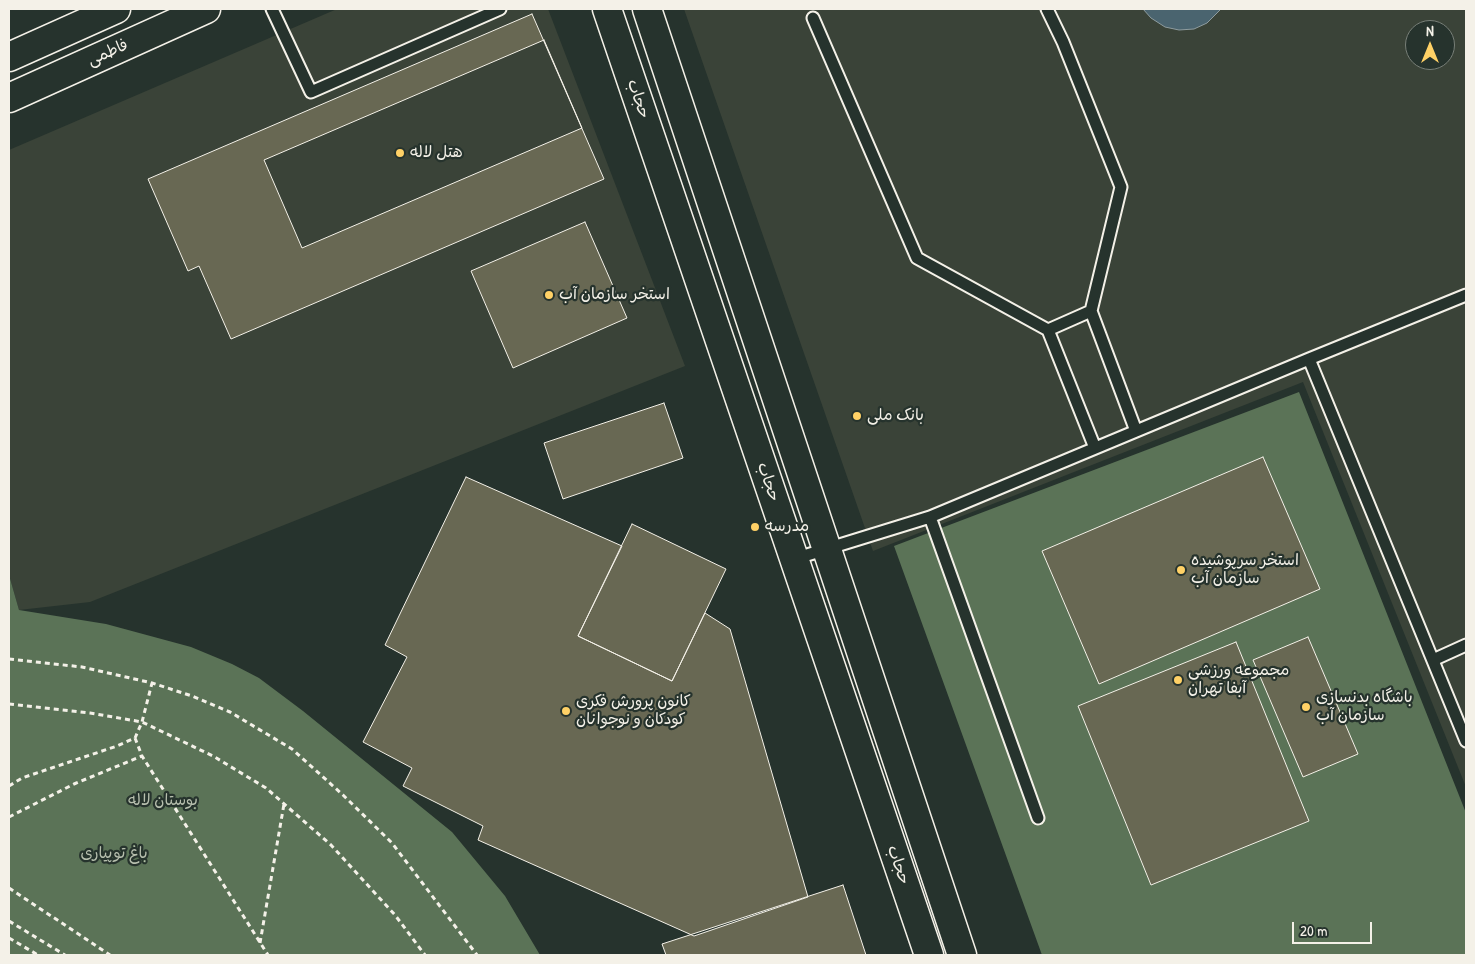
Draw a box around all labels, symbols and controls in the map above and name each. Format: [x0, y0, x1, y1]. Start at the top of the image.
north arrow [1405, 20, 1455, 70]
text: N [1426, 21, 1434, 40]
street label: فاطمی [85, 36, 131, 70]
street label: حجاب [622, 77, 654, 121]
place label: هتل لاله [410, 143, 463, 163]
marker: هتل لاله [394, 147, 406, 159]
place label: استخر سازمان آب [559, 285, 670, 305]
marker: استخر سازمان آب [543, 289, 555, 301]
place label: بانک ملی [867, 406, 924, 426]
marker: بانک ملی [851, 410, 863, 422]
street label: حجاب [752, 460, 784, 504]
place label: مدرسه [765, 517, 809, 537]
marker: مدرسه [749, 521, 761, 533]
place label: استخر سرپوشیده سازمان آب [1191, 551, 1299, 589]
marker: استخر سرپوشیده سازمان آب [1175, 564, 1187, 576]
place label: مجموعه ورزشی آبفا تهران [1188, 661, 1289, 699]
marker: مجموعه ورزشی آبفا تهران [1172, 674, 1184, 686]
place label: باشگاه بدنسازی سازمان آب [1316, 688, 1413, 726]
place label: کانون پرورش فکری کودکان و نوجوانان [576, 692, 691, 730]
marker: باشگاه بدنسازی سازمان آب [1300, 701, 1312, 713]
marker: کانون پرورش فکری کودکان و نوجوانان [560, 705, 572, 717]
park label: بوستان لاله [128, 791, 198, 811]
street label: حجاب [882, 843, 914, 887]
park label: باغ توپیاری [80, 844, 148, 864]
scale bar [1295, 912, 1375, 944]
text: 20 m [1300, 920, 1327, 941]

